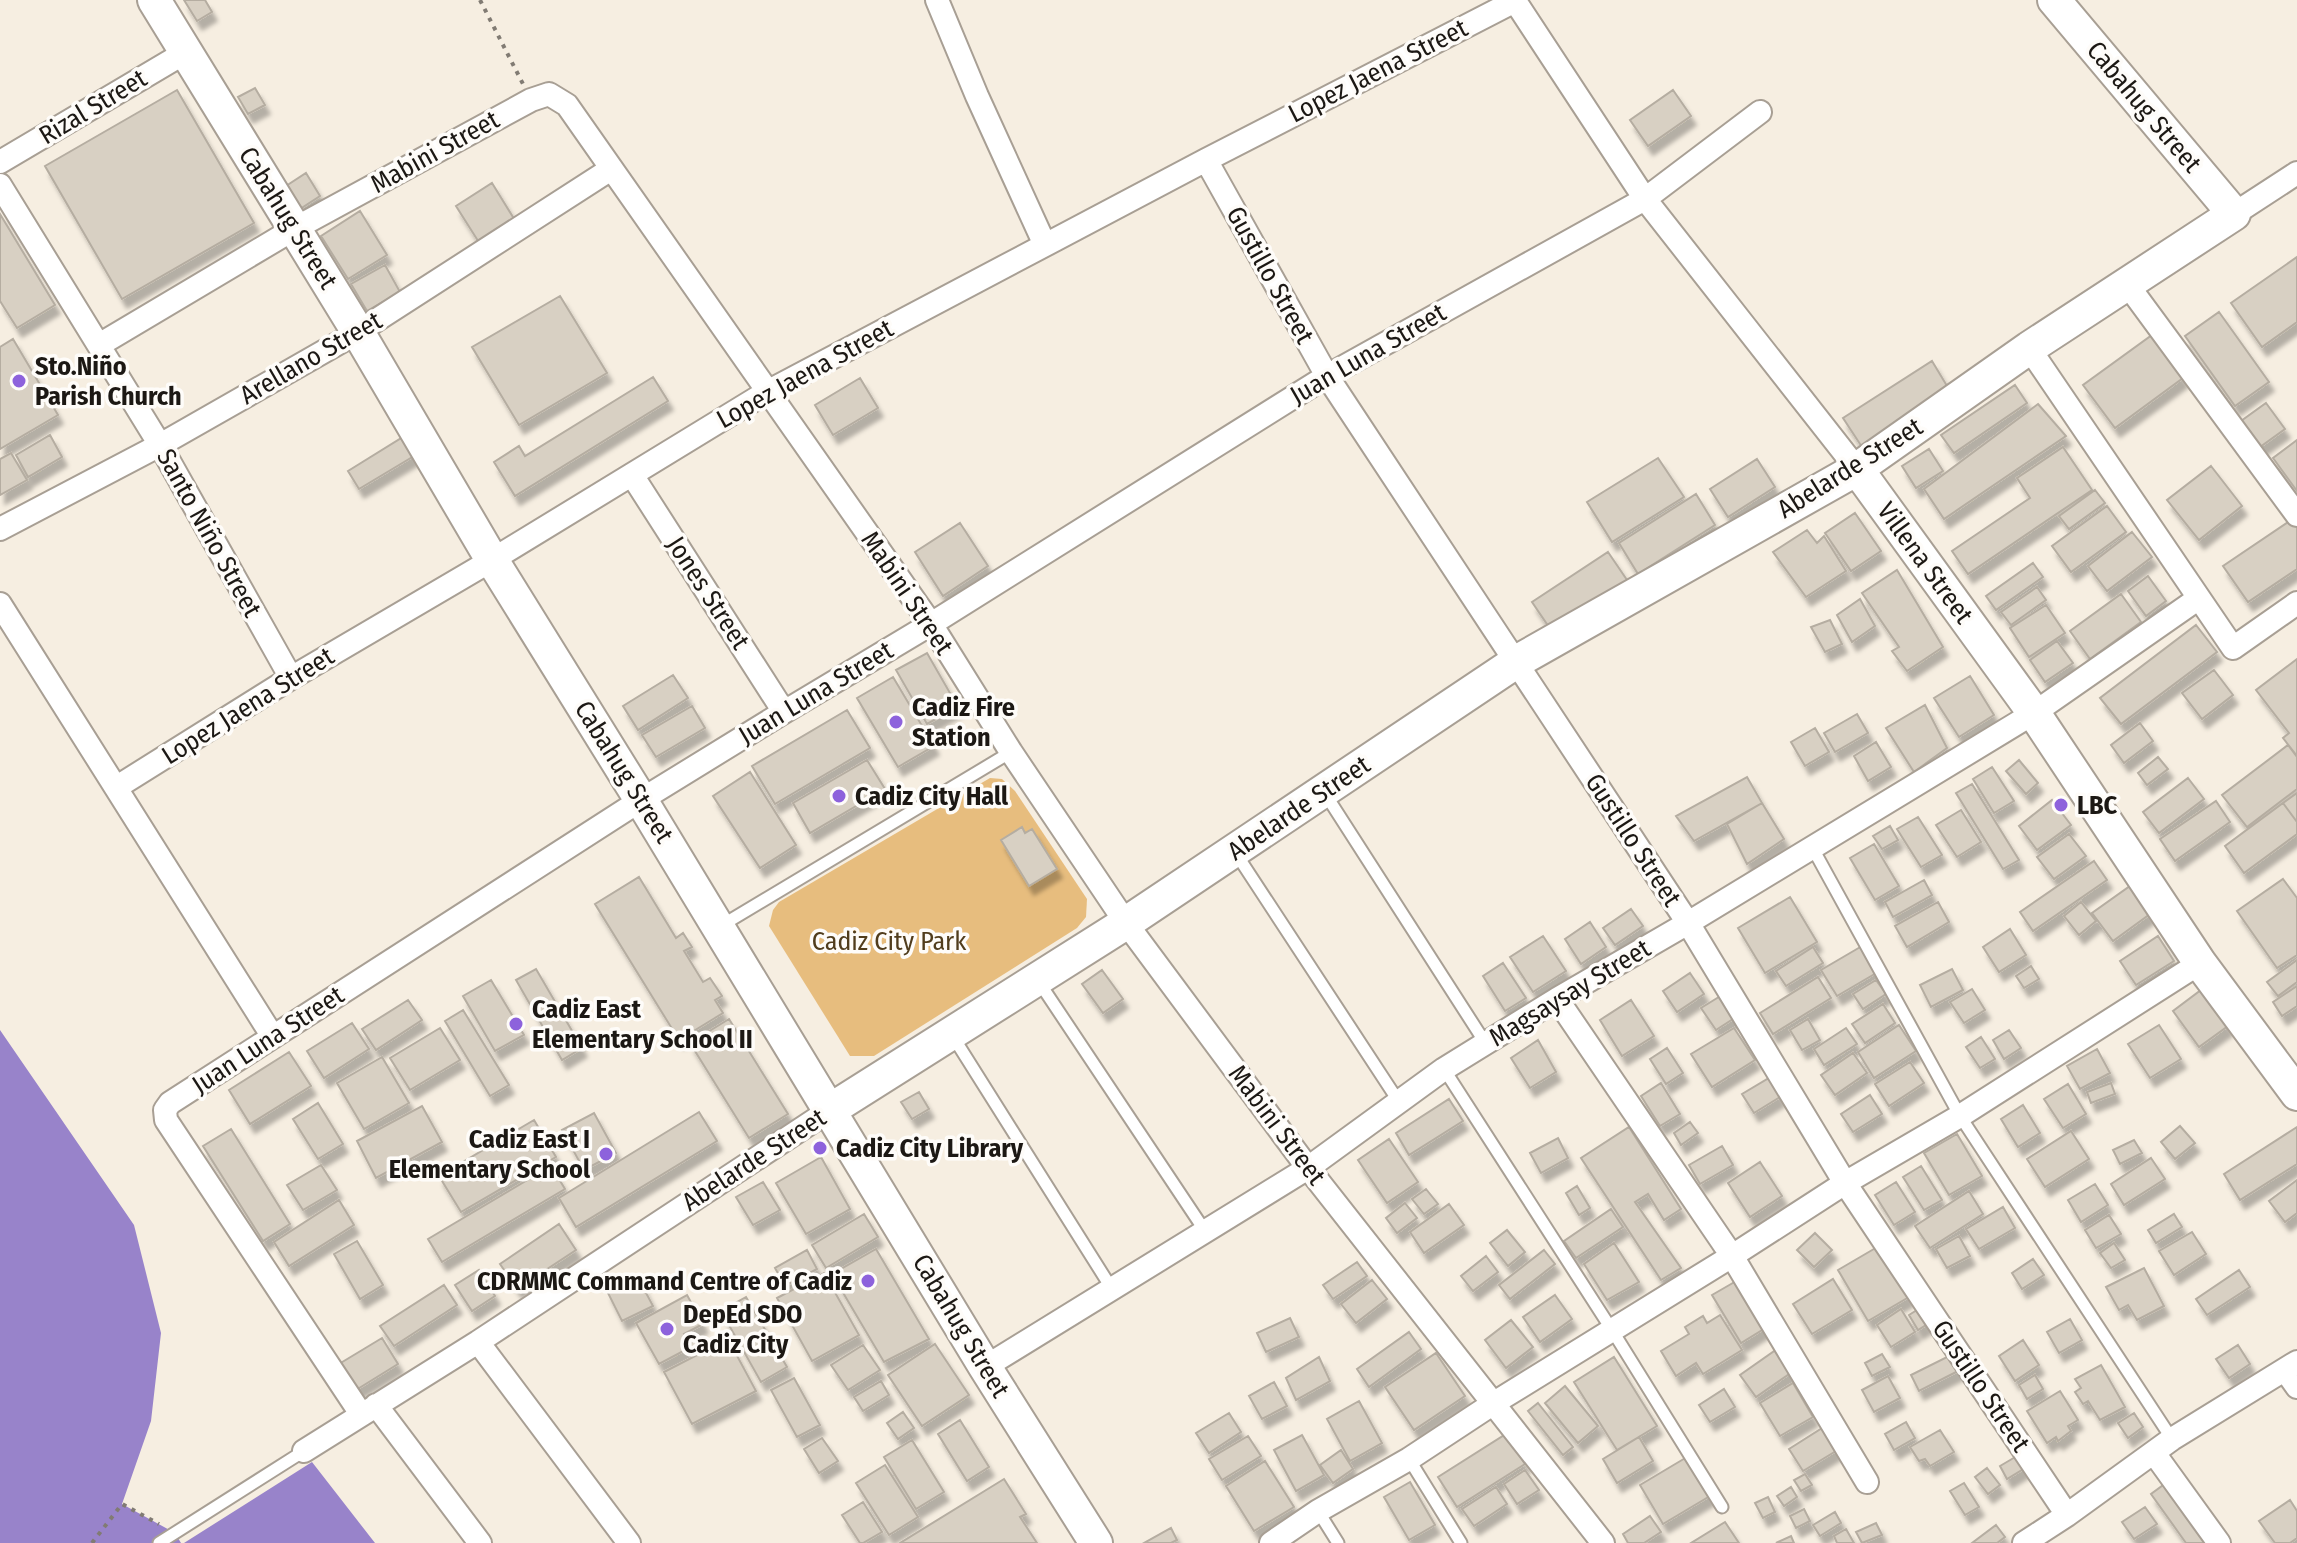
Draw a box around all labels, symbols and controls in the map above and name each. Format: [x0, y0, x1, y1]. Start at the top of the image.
street label: Lopez Jaena Street [1283, 12, 1473, 129]
street label: Cabahug Street [2080, 35, 2208, 179]
street label: Rizal Street [34, 63, 153, 151]
street label: Mabini Street [365, 104, 505, 200]
street label: Cabahug Street [232, 141, 344, 295]
street label: Gustillo Street [1220, 201, 1321, 349]
street label: Juan Luna Street [1285, 297, 1452, 411]
street label: Arellano Street [235, 305, 388, 411]
street label: Lopez Jaena Street [711, 313, 899, 435]
place label: Sto.Niño Parish Church [35, 351, 182, 412]
marker: Sto.Niño Parish Church [10, 372, 28, 390]
street label: Abelarde Street [1772, 411, 1929, 525]
street label: Santo Niño Street [150, 444, 268, 623]
street label: Villena Street [1871, 496, 1980, 630]
street label: Mabini Street [854, 526, 960, 661]
street label: Jones Street [660, 531, 756, 656]
street label: Juan Luna Street [733, 635, 899, 751]
street label: Lopez Jaena Street [156, 640, 340, 771]
place label: Cadiz Fire Station [912, 692, 1015, 753]
street label: Cabahug Street [568, 695, 680, 849]
marker: Cadiz Fire Station [887, 713, 905, 731]
street label: Abelarde Street [1222, 749, 1376, 867]
street label: Gustillo Street [1579, 768, 1688, 913]
place label: Cadiz City Hall [855, 781, 1009, 812]
marker: Cadiz City Hall [830, 787, 848, 805]
place label: LBC [2077, 790, 2118, 821]
marker: LBC [2052, 796, 2070, 814]
park label: Cadiz City Park [812, 926, 967, 957]
street label: Magsaysay Street [1484, 932, 1657, 1053]
street label: Juan Luna Street [186, 979, 350, 1101]
place label: Cadiz East Elementary School II [532, 994, 753, 1055]
marker: Cadiz East Elementary School II [507, 1015, 525, 1033]
street label: Mabini Street [1222, 1059, 1332, 1191]
street label: Abelarde Street [676, 1102, 832, 1218]
place label: Cadiz East I Elementary School [389, 1124, 591, 1185]
place label: Cadiz City Library [836, 1133, 1024, 1164]
marker: Cadiz City Library [811, 1139, 829, 1157]
marker: Cadiz East I Elementary School [597, 1145, 615, 1163]
street label: Cabahug Street [906, 1249, 1016, 1404]
place label: CDRMMC Command Centre of Cadiz [477, 1266, 852, 1297]
marker: CDRMMC Command Centre of Cadiz [859, 1272, 877, 1290]
place label: DepEd SDO Cadiz City [683, 1299, 803, 1360]
street label: Gustillo Street [1926, 1314, 2037, 1458]
marker: DepEd SDO Cadiz City [658, 1320, 676, 1338]

